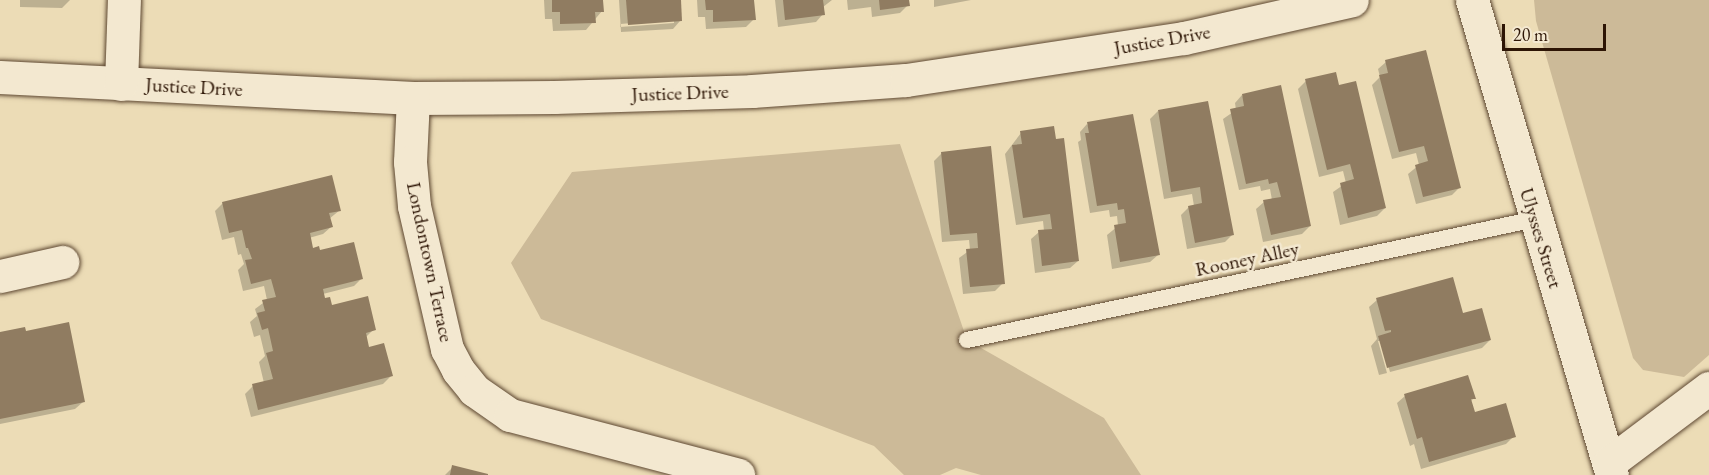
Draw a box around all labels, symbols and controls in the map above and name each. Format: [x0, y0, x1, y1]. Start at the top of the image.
scale bar [1505, 12, 1608, 50]
street label: Justice Drive [1112, 20, 1212, 60]
text: 20 m [1513, 23, 1548, 46]
street label: Justice Drive [145, 72, 243, 102]
street label: Justice Drive [631, 79, 729, 107]
street label: Londontown Terrace [401, 180, 459, 344]
street label: Ulysses Street [1514, 185, 1568, 291]
street label: Rooney Alley [1193, 236, 1301, 282]

